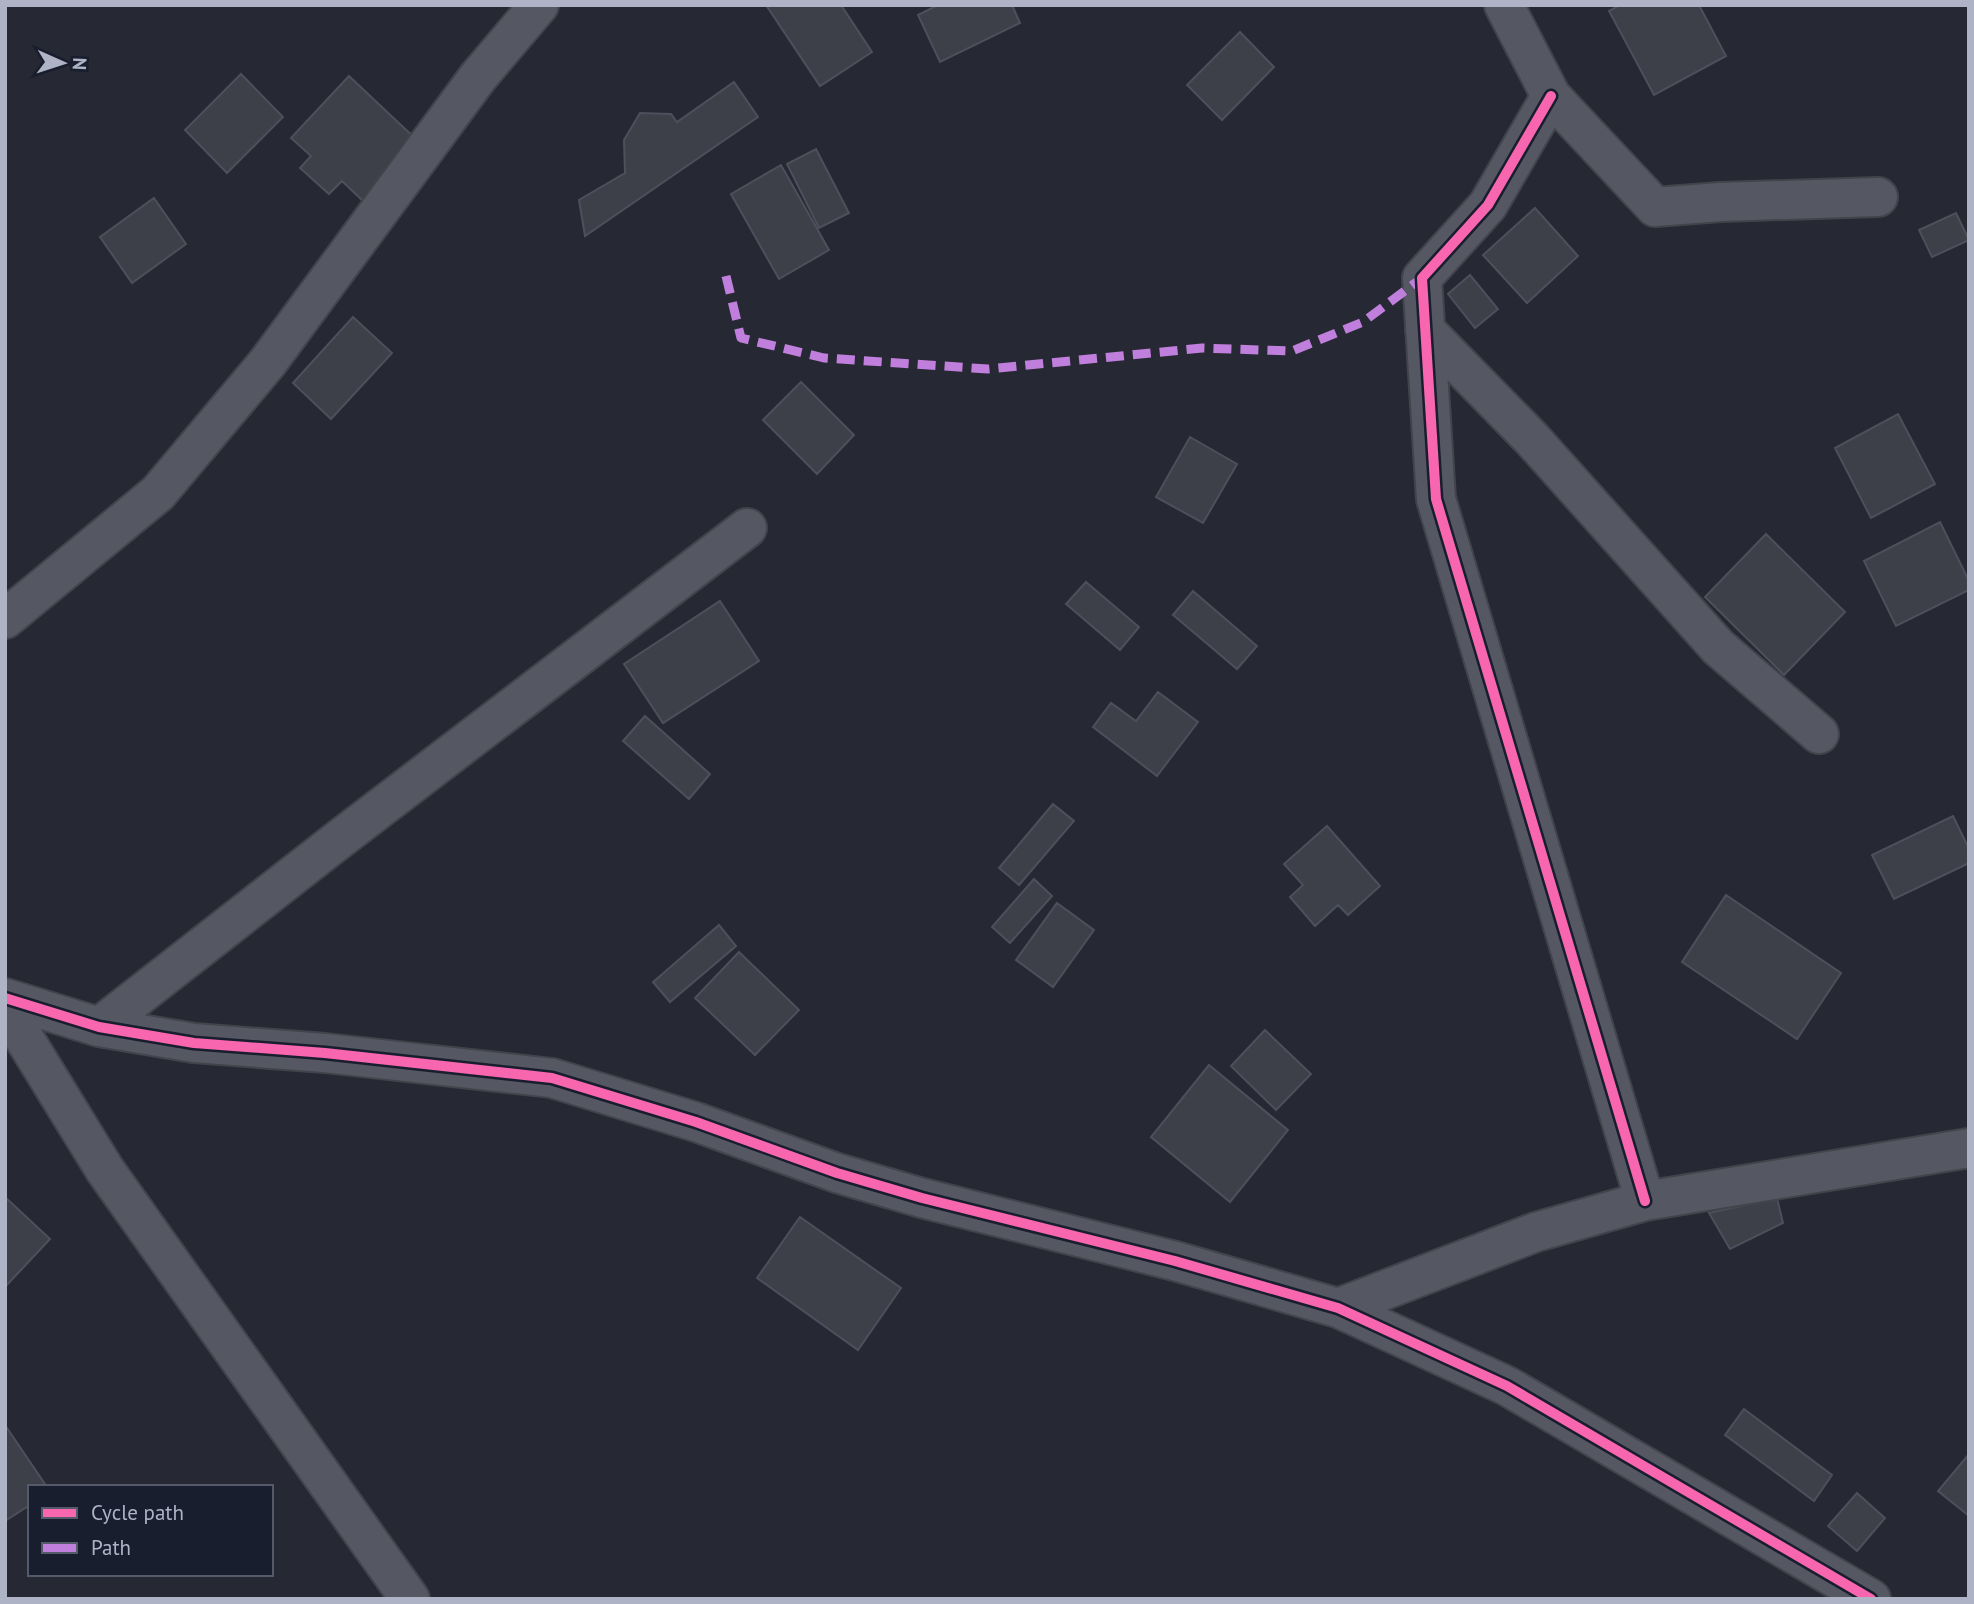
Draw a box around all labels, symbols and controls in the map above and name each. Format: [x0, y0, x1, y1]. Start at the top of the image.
north arrow [28, 28, 98, 98]
text: N [68, 57, 92, 71]
legend [28, 1485, 273, 1576]
text: Cycle path [91, 1499, 184, 1526]
text: Path [91, 1534, 131, 1561]

